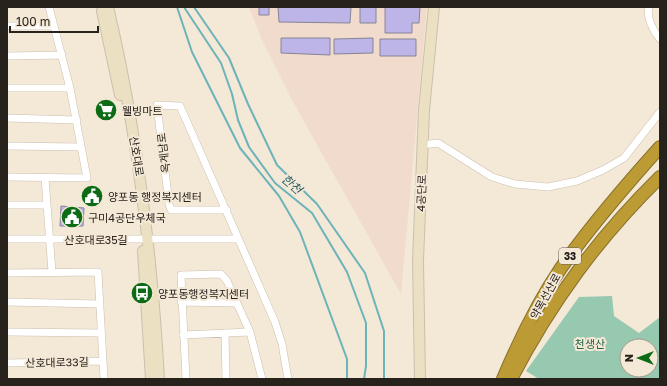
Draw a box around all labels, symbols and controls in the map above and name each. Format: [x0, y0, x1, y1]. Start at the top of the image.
scale bar [10, 8, 98, 34]
text: 100 m [16, 14, 50, 29]
supermarket icon: 웰빙마트 [93, 97, 119, 123]
place label: 웰빙마트 [122, 104, 162, 117]
street label: 옥계남로 [154, 132, 172, 174]
street label: 산호대로 [127, 135, 147, 177]
water label: 한천 [279, 171, 307, 198]
street label: 4공단로 [414, 174, 428, 212]
public building icon: 양포동 행정복지센터 [79, 183, 105, 209]
place label: 양포동 행정복지센터 [108, 190, 202, 203]
public building icon: 구미4공단우체국 [59, 204, 85, 230]
place label: 구미4공단우체국 [88, 211, 166, 224]
street label: 산호대로35길 [64, 233, 128, 246]
road number: 33 [559, 248, 581, 264]
street label: 약목선산로 [527, 271, 563, 321]
bus stop icon: 양포동행정복지센터 [129, 280, 155, 306]
place label: 양포동행정복지센터 [158, 287, 249, 300]
park label: 천생산 [575, 337, 605, 350]
north arrow [619, 338, 659, 378]
text: N [622, 354, 635, 362]
street label: 산호대로33길 [25, 355, 89, 369]

